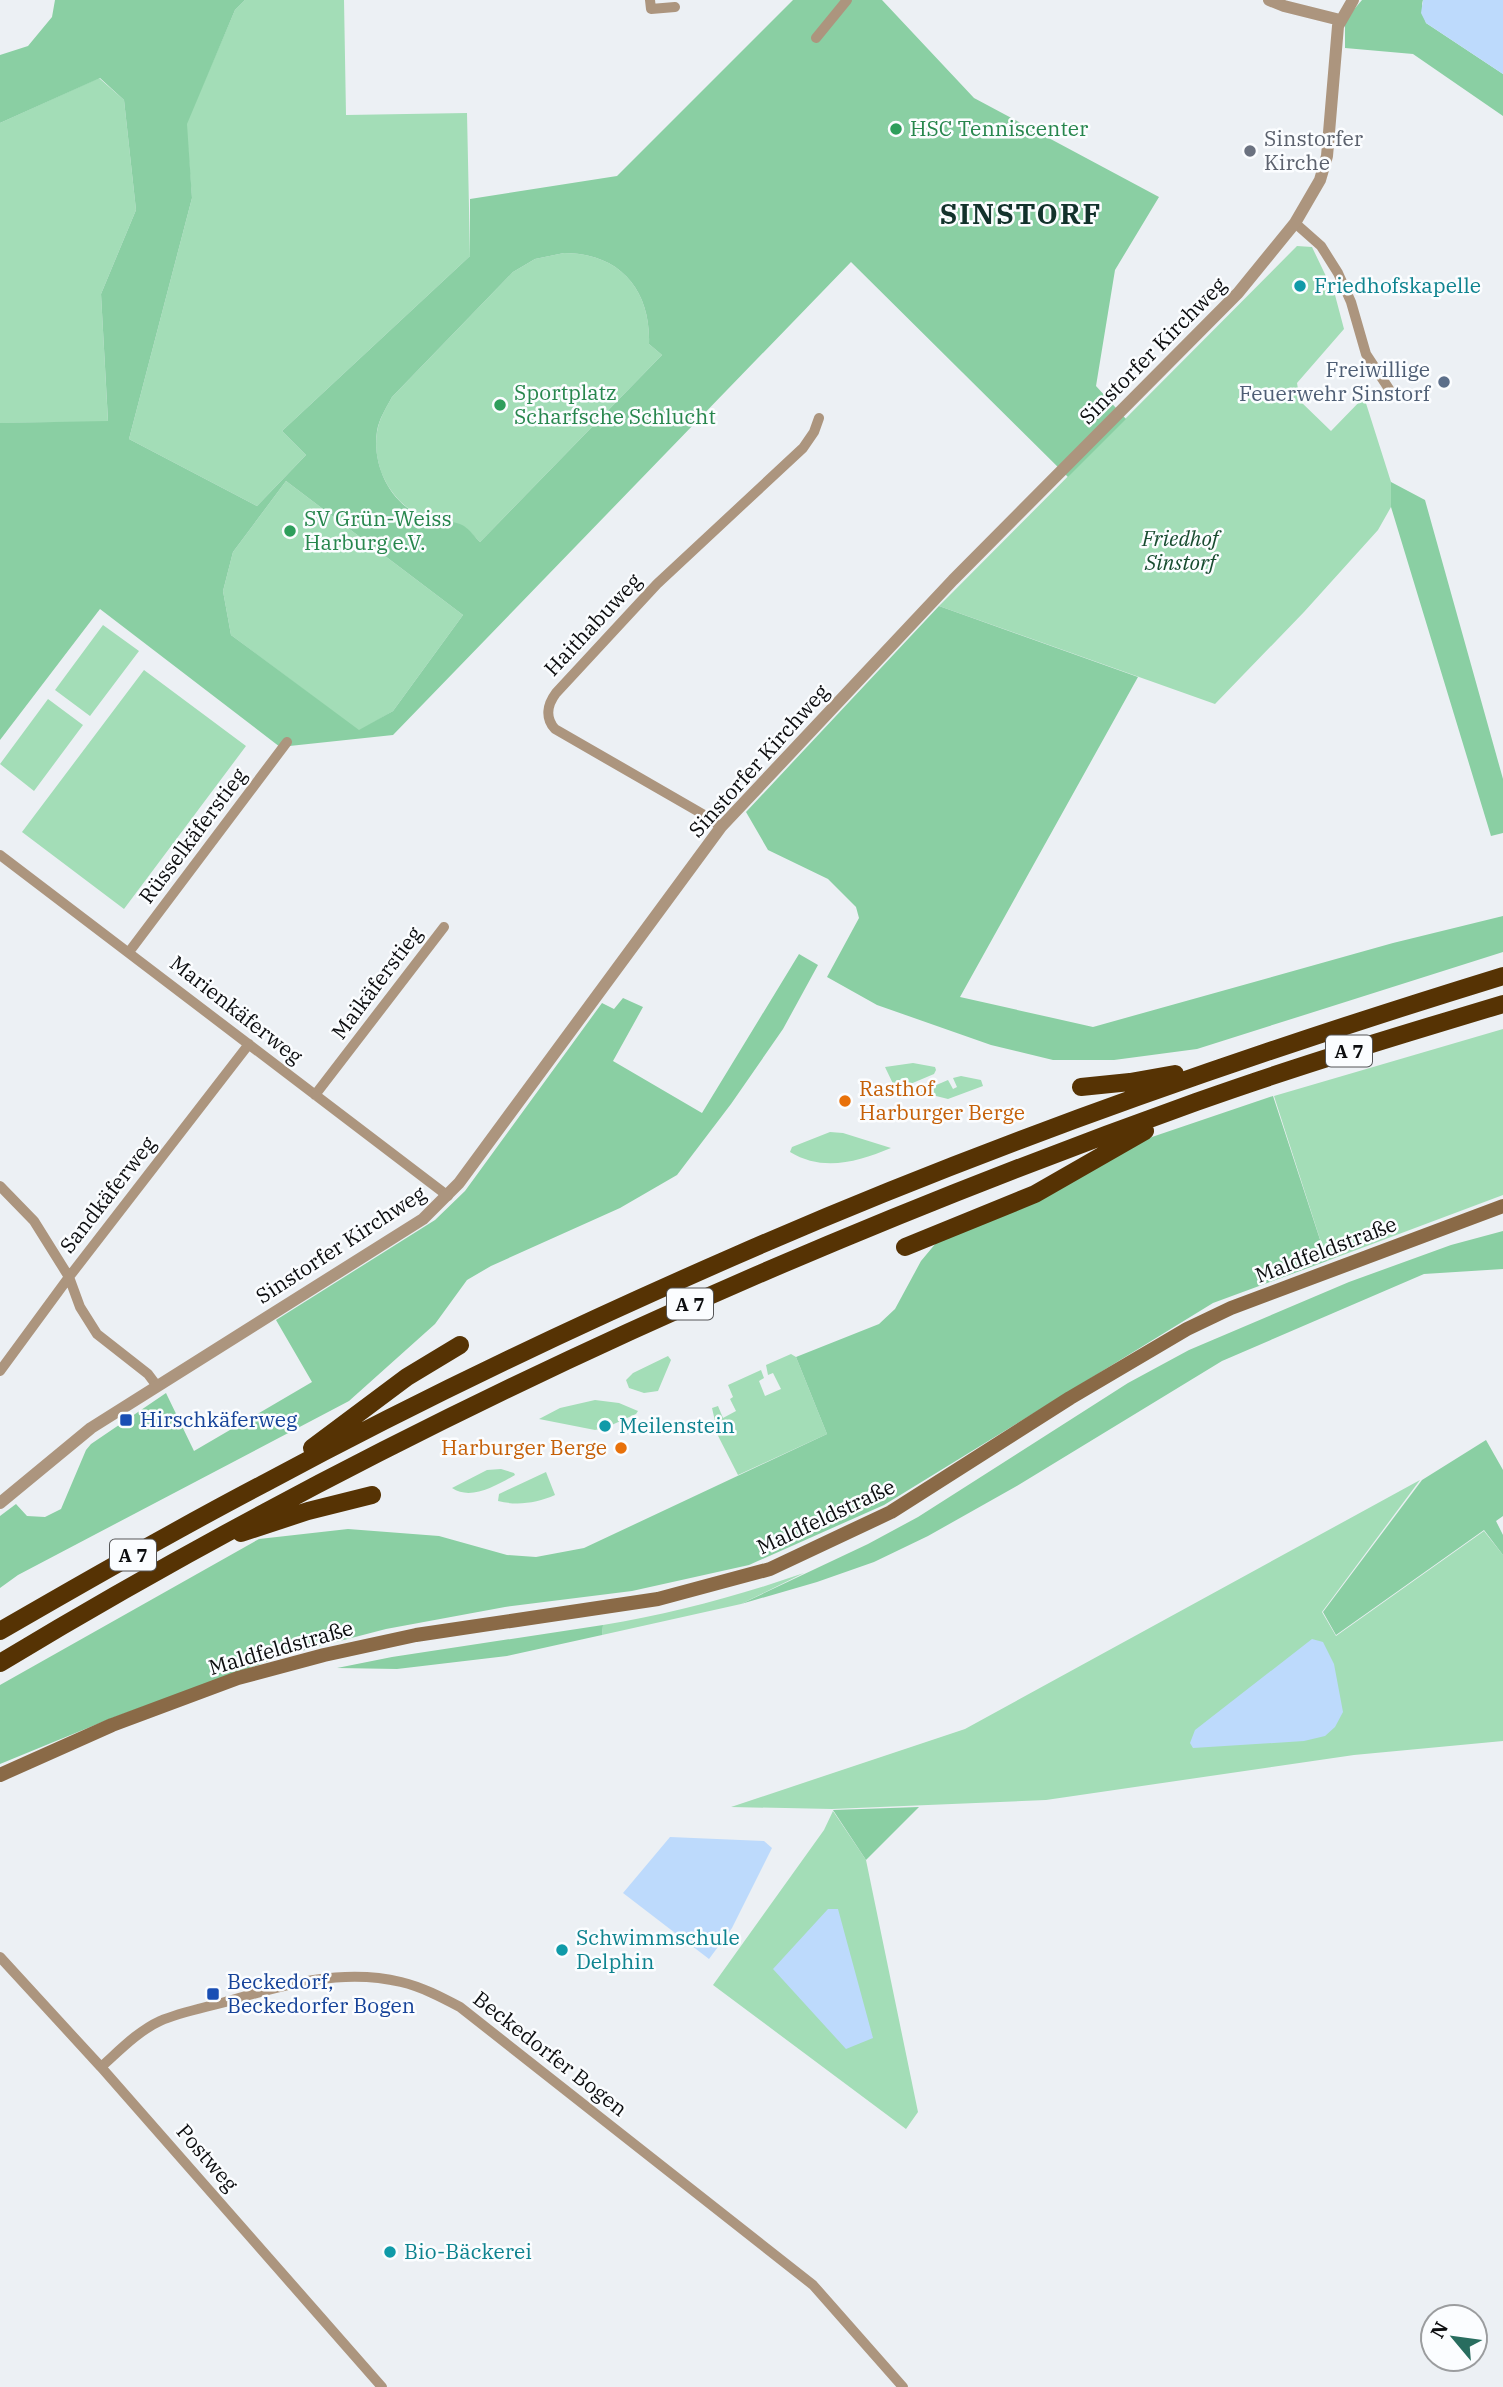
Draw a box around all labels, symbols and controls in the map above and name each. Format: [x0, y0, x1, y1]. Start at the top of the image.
place label: HSC Tenniscenter [910, 114, 1089, 142]
marker: HSC Tenniscenter [888, 121, 904, 137]
place label: Sinstorfer Kirche [1264, 124, 1364, 176]
marker: Sinstorfer Kirche [1242, 143, 1258, 159]
district label: SINSTORF [940, 195, 1102, 232]
street label: Sinstorfer Kirchweg [1073, 270, 1232, 430]
place label: Friedhofskapelle [1314, 271, 1481, 299]
marker: Friedhofskapelle [1292, 278, 1308, 294]
place label: Freiwillige Feuerwehr Sinstorf [1239, 355, 1432, 407]
marker: Freiwillige Feuerwehr Sinstorf [1436, 374, 1452, 390]
place label: Sportplatz Scharfsche Schlucht [514, 378, 716, 430]
marker: Sportplatz Scharfsche Schlucht [492, 397, 508, 413]
place label: SV Grün-Weiss Harburg e.V. [304, 504, 452, 556]
marker: SV Grün-Weiss Harburg e.V. [282, 523, 298, 539]
park label: Friedhof Sinstorf [1141, 524, 1222, 576]
street label: Haithabuweg [537, 567, 647, 682]
street label: Sinstorfer Kirchweg [682, 677, 835, 843]
street label: Rüsselkäferstieg [132, 761, 253, 909]
street label: Maikäferstieg [325, 920, 428, 1045]
street label: Marienkäferweg [165, 949, 309, 1070]
road number: A 7 [1326, 1036, 1372, 1066]
place label: Rasthof Harburger Berge [859, 1074, 1025, 1126]
marker: Rasthof Harburger Berge [837, 1093, 853, 1109]
street label: Sandkäferweg [53, 1130, 162, 1258]
street label: Sinstorfer Kirchweg [250, 1178, 431, 1310]
street label: Maldfeldstraße [1251, 1209, 1400, 1289]
road number: A 7 [667, 1288, 713, 1320]
place label: Hirschkäferweg [140, 1405, 298, 1433]
place label: Meilenstein [619, 1411, 735, 1439]
marker: Hirschkäferweg [118, 1412, 134, 1428]
marker: Meilenstein [597, 1418, 613, 1434]
place label: Harburger Berge [441, 1433, 607, 1461]
marker: Harburger Berge [613, 1440, 629, 1456]
street label: Maldfeldstraße [752, 1472, 899, 1560]
road number: A 7 [110, 1540, 156, 1570]
street label: Maldfeldstraße [205, 1613, 356, 1681]
place label: Schwimmschule Delphin [576, 1923, 740, 1975]
marker: Schwimmschule Delphin [554, 1942, 570, 1958]
place label: Beckedorf, Beckedorfer Bogen [227, 1967, 415, 2019]
street label: Beckedorfer Bogen [468, 1984, 633, 2122]
marker: Beckedorf, Beckedorfer Bogen [205, 1986, 221, 2002]
street label: Postweg [171, 2118, 245, 2197]
place label: Bio-Bäckerei [404, 2237, 532, 2265]
marker: Bio-Bäckerei [382, 2244, 398, 2260]
north arrow [1419, 2303, 1489, 2373]
text: N [1425, 2317, 1453, 2342]

